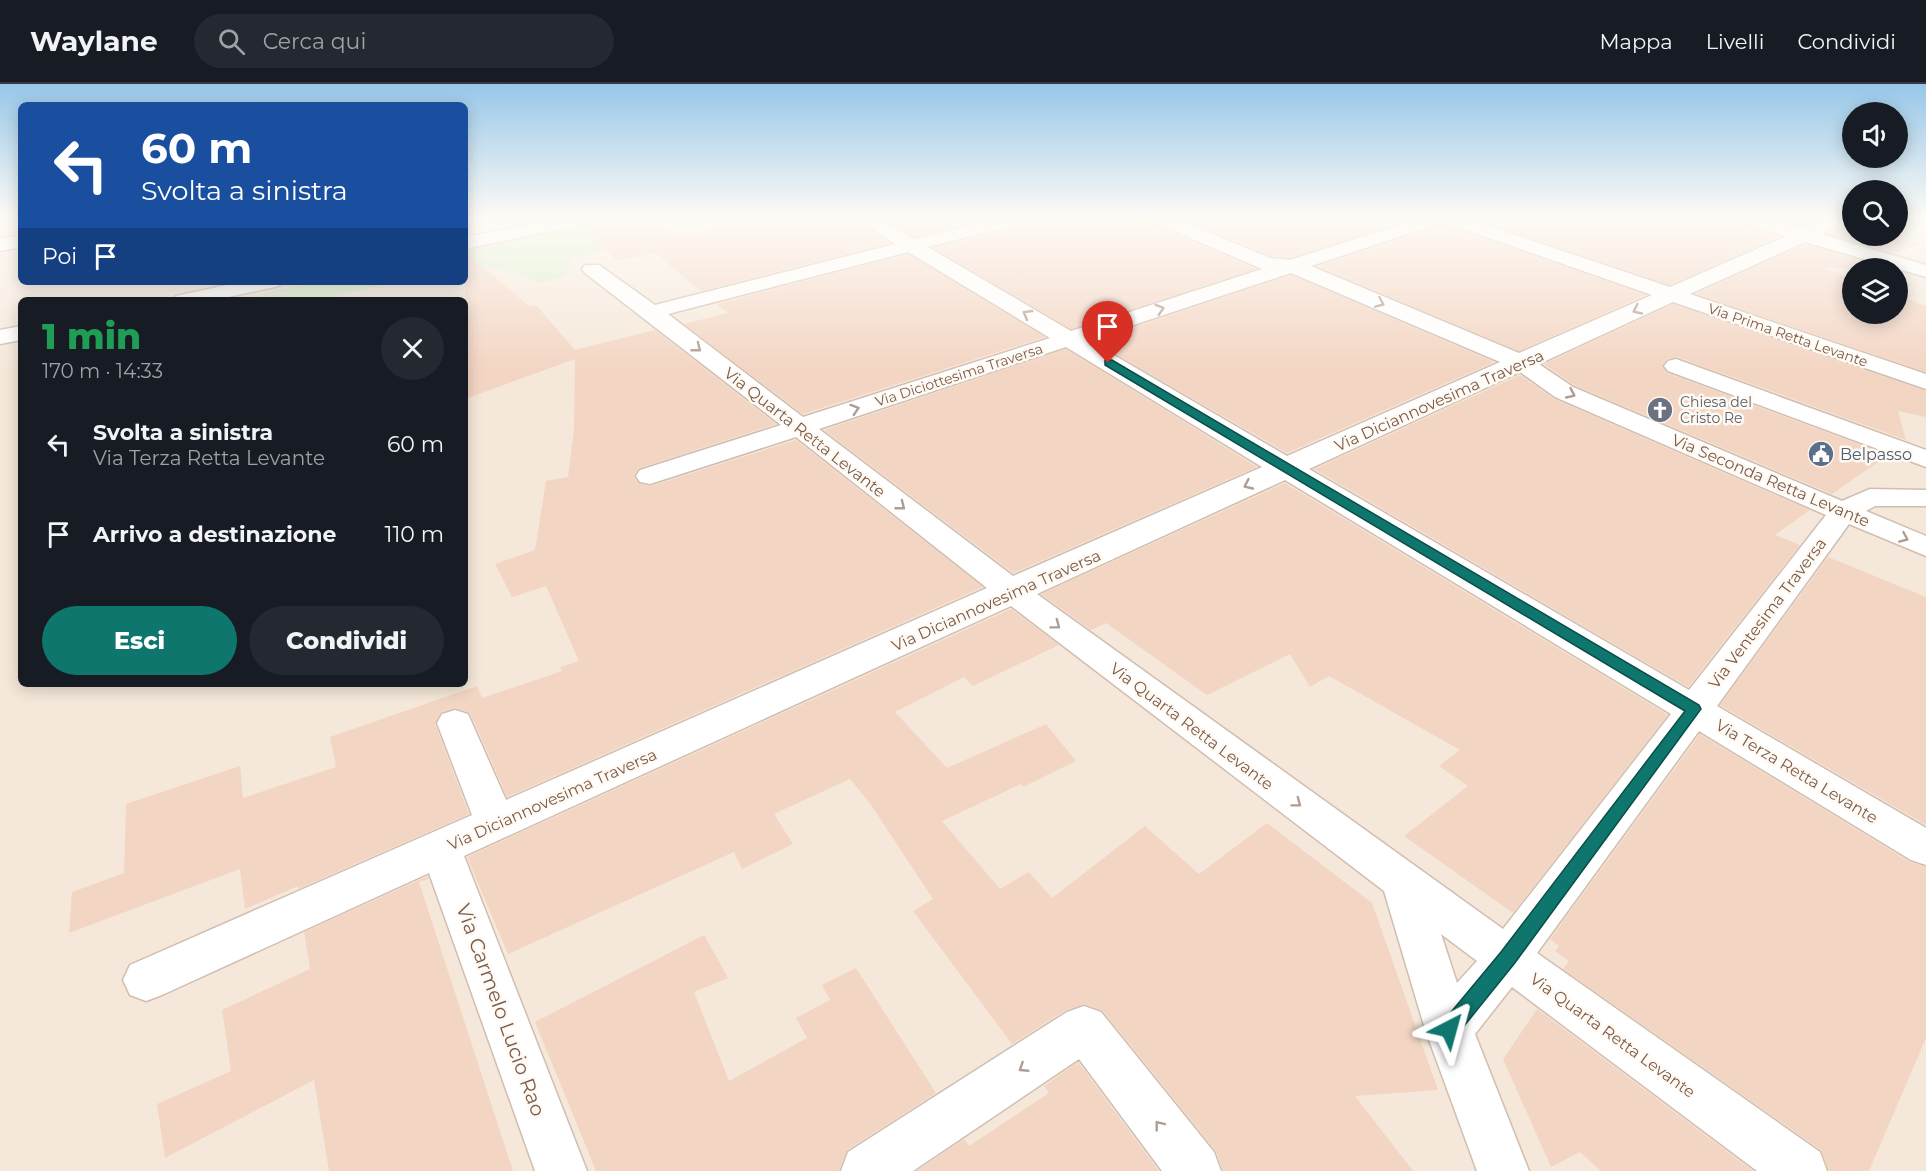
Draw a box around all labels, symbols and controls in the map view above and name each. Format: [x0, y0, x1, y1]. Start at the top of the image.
search box [194, 14, 614, 68]
text: Waylane [30, 24, 158, 58]
icon: search [215, 25, 248, 58]
text: Cerca qui [263, 28, 366, 55]
text: Mappa [1599, 29, 1673, 54]
text: Livelli [1706, 29, 1764, 54]
text: Condividi [1797, 29, 1896, 54]
map controls [1842, 102, 1908, 324]
button: sound [1842, 102, 1908, 168]
text: 60 m [141, 122, 252, 174]
icon: left [42, 126, 120, 204]
text: Svolta a sinistra [141, 174, 348, 207]
button: search [1842, 180, 1908, 246]
icon: arrive [89, 240, 122, 273]
text: Poi [42, 243, 77, 270]
button: layers [1842, 258, 1908, 324]
one-way arrow [1374, 296, 1385, 308]
street label: Via Prima Retta Levante [1706, 299, 1870, 371]
pin [1082, 301, 1133, 363]
one-way arrow [1632, 303, 1643, 315]
one-way arrow [1154, 304, 1165, 317]
one-way arrow [1023, 310, 1033, 322]
icon: arrive [1091, 310, 1124, 343]
text: 1 min [42, 314, 141, 358]
button: close [381, 317, 444, 380]
street label: Via Diciottesima Traversa [873, 339, 1045, 411]
one-way arrow [691, 340, 702, 351]
street label: Via Diciannovesima Traversa [1332, 346, 1547, 455]
text: 170 m · 14:33 [42, 359, 163, 383]
street label: Via Quarta Retta Levante [720, 363, 889, 501]
one-way arrow [1564, 387, 1575, 399]
place label: Chiesa del Cristo Re [1680, 393, 1752, 427]
church icon: Chiesa del Cristo Re [1645, 395, 1675, 425]
one-way arrow [849, 404, 860, 416]
text: Svolta a sinistra [93, 419, 273, 446]
icon: left [42, 428, 75, 461]
street label: Via Seconda Retta Levante [1669, 430, 1873, 531]
text: 60 m [387, 431, 444, 458]
public building icon: Belpasso [1806, 439, 1836, 469]
place label: Belpasso [1840, 445, 1912, 464]
text: Via Terza Retta Levante [93, 446, 325, 470]
one-way arrow [1243, 477, 1254, 489]
one-way arrow [895, 499, 906, 510]
icon: arrive [42, 518, 75, 551]
text: Arrivo a destinazione [93, 521, 336, 548]
text: 110 m [384, 521, 444, 548]
one-way arrow [1898, 530, 1909, 542]
street label: Via Ventesima Traversa [1704, 534, 1830, 692]
street label: Via Diciannovesima Traversa [889, 546, 1104, 655]
button: Esci [42, 606, 237, 675]
button: Condividi [249, 606, 444, 675]
one-way arrow [1049, 617, 1060, 628]
street label: Via Quarta Retta Levante [1106, 659, 1277, 794]
street label: Via Terza Retta Levante [1712, 715, 1881, 827]
street label: Via Diciannovesima Traversa [445, 745, 660, 854]
one-way arrow [1290, 796, 1301, 807]
street label: Via Carmelo Lucio Rao [451, 901, 551, 1119]
street label: Via Quarta Retta Levante [1526, 969, 1699, 1102]
position arrow [1417, 997, 1481, 1061]
one-way arrow [1019, 1061, 1029, 1073]
one-way arrow [1155, 1121, 1166, 1132]

